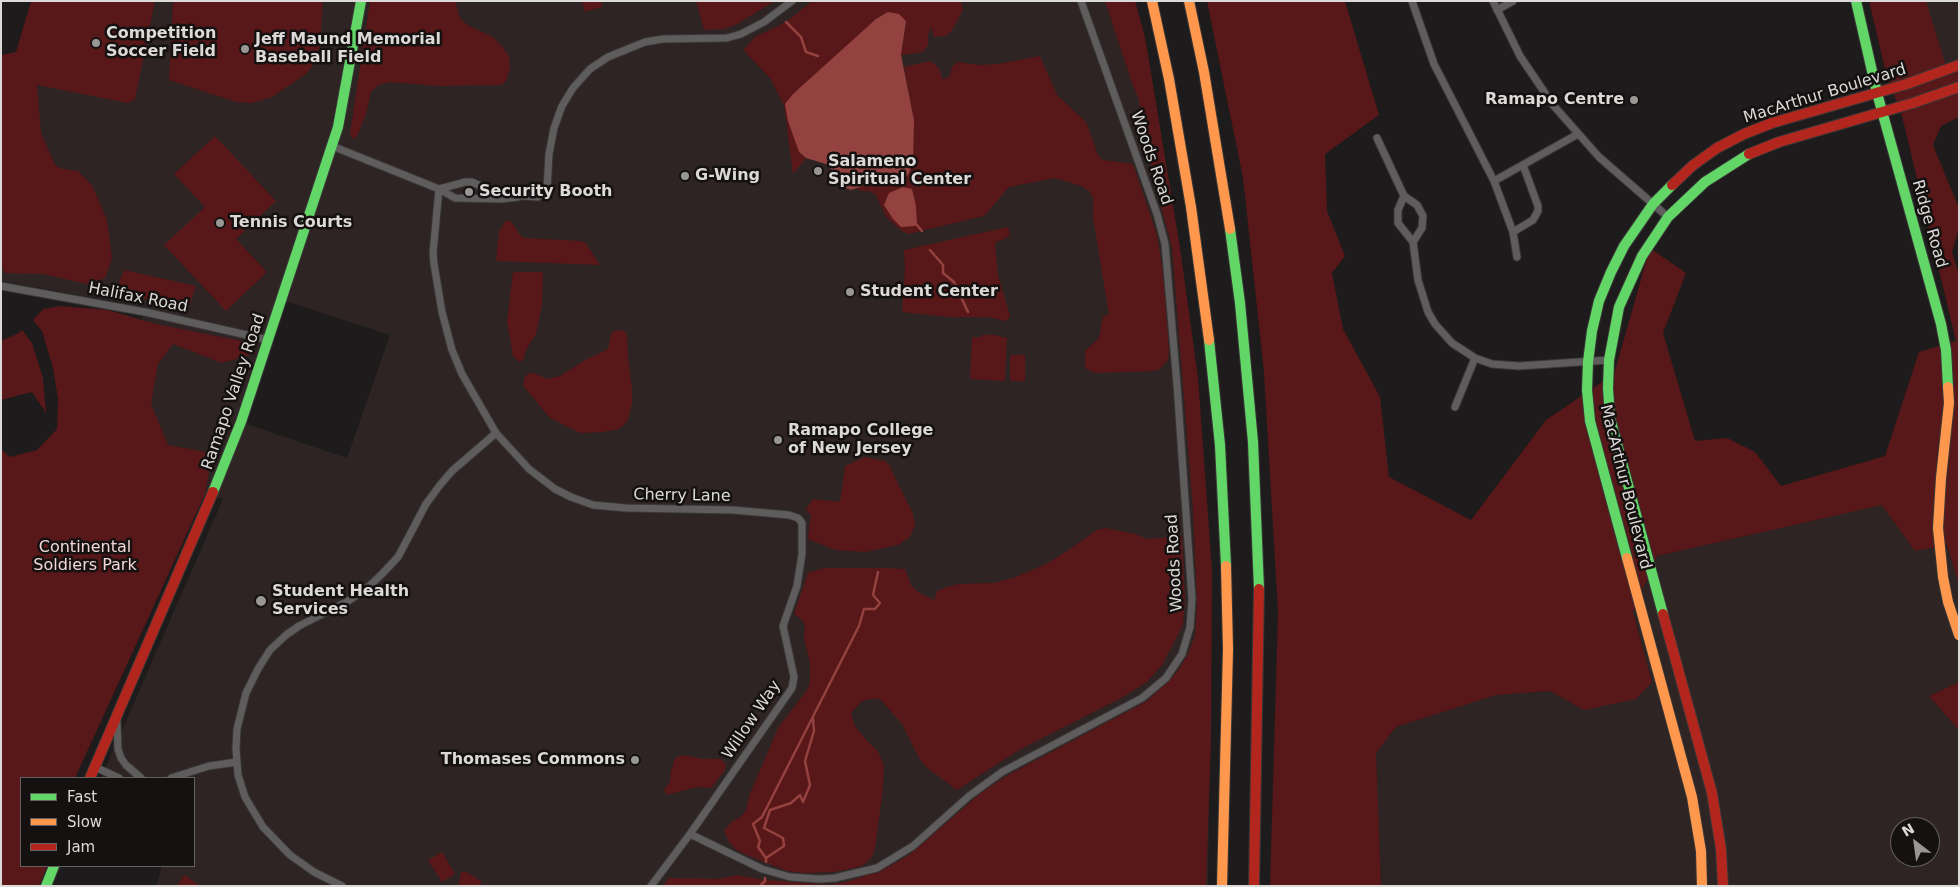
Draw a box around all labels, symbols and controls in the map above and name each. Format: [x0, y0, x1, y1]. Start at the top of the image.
place label: Competition Soccer Field [106, 24, 216, 62]
place label: Jeff Maund Memorial Baseball Field [255, 30, 441, 68]
marker: Competition Soccer Field [90, 37, 102, 49]
marker: Jeff Maund Memorial Baseball Field [239, 43, 251, 55]
street label: MacArthur Boulevard [1741, 60, 1909, 128]
place label: Ramapo Centre [1485, 90, 1624, 110]
marker: Ramapo Centre [1628, 94, 1640, 106]
street label: Woods Road [1126, 108, 1176, 208]
place label: Salameno Spiritual Center [828, 152, 971, 190]
marker: Salameno Spiritual Center [812, 165, 824, 177]
place label: G-Wing [695, 166, 760, 186]
marker: G-Wing [679, 170, 691, 182]
street label: Ridge Road [1907, 178, 1951, 270]
place label: Security Booth [479, 182, 612, 202]
marker: Security Booth [463, 186, 475, 198]
place label: Tennis Courts [230, 213, 352, 233]
marker: Tennis Courts [214, 217, 226, 229]
street label: Halifax Road [87, 279, 189, 317]
place label: Student Center [860, 282, 998, 302]
marker: Student Center [844, 286, 856, 298]
street label: Ramapo Valley Road [198, 311, 270, 473]
street label: MacArthur Boulevard [1595, 403, 1655, 571]
place label: Ramapo College of New Jersey [788, 421, 933, 459]
marker: Ramapo College of New Jersey [772, 434, 784, 446]
street label: Cherry Lane [633, 486, 731, 506]
street label: Woods Road [1163, 513, 1187, 613]
park label: Continental Soldiers Park [33, 538, 137, 576]
place label: Student Health Services [272, 582, 409, 620]
marker: Student Health Services [254, 594, 268, 608]
street label: Willow Way [719, 677, 785, 763]
place label: Thomases Commons [441, 750, 625, 770]
marker: Thomases Commons [629, 754, 641, 766]
legend [20, 777, 195, 867]
text: Fast [67, 788, 97, 806]
text: Slow [67, 813, 102, 831]
north arrow [1890, 817, 1940, 867]
text: N [1899, 820, 1917, 840]
text: Jam [67, 838, 95, 856]

